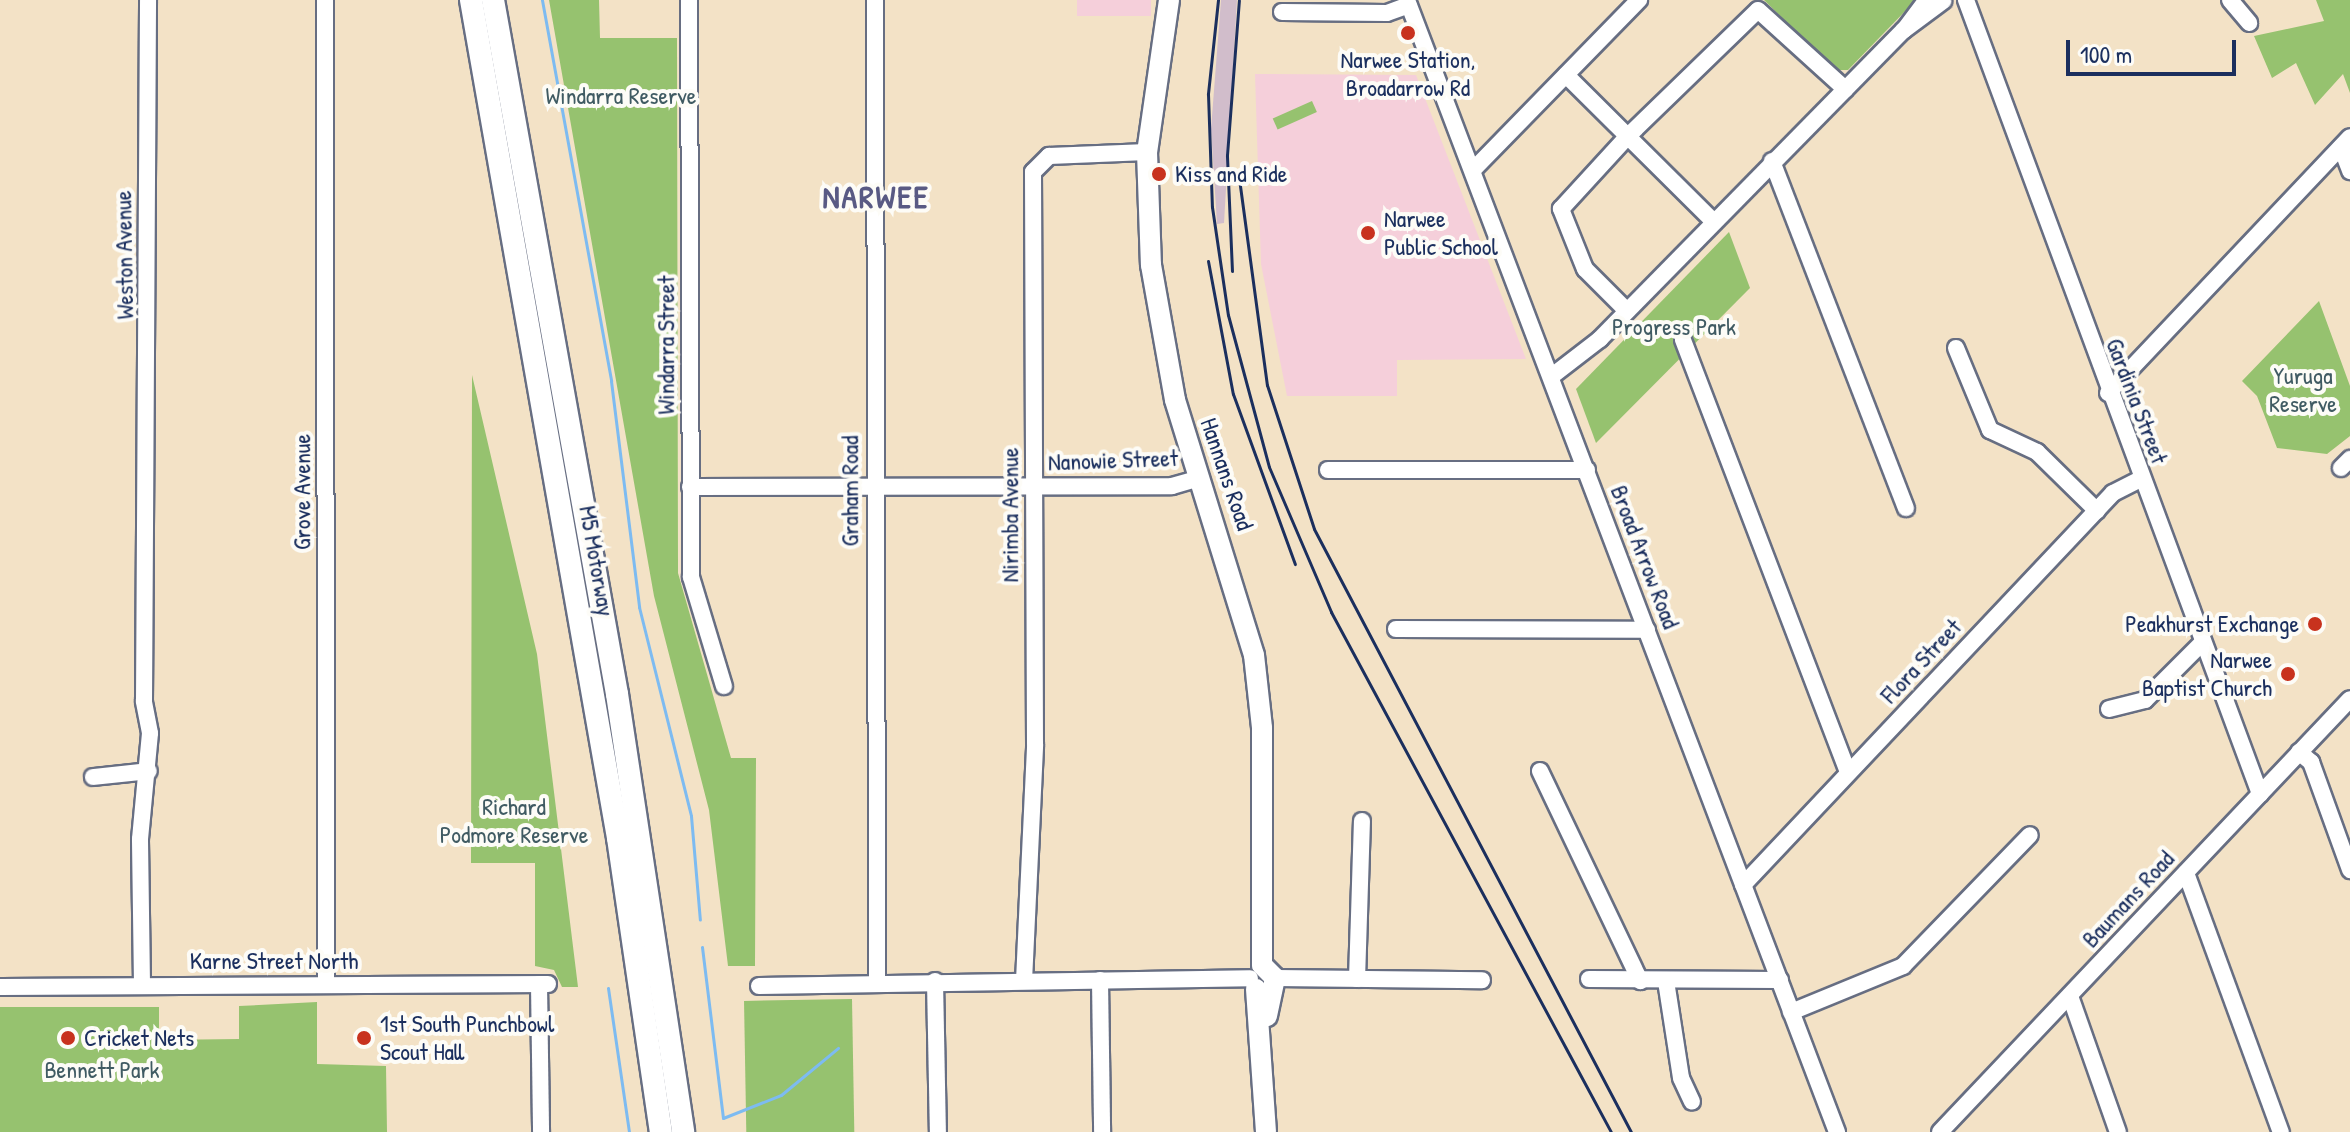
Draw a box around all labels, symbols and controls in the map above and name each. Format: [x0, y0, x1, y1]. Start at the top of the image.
marker: Narwee Station, Broadarrow Rd [1399, 24, 1417, 42]
scale bar [2070, 24, 2240, 74]
text: 100 m [2080, 38, 2132, 70]
place label: Narwee Station, Broadarrow Rd [1341, 46, 1475, 102]
park label: Windarra Reserve [546, 82, 696, 110]
place label: Kiss and Ride [1175, 160, 1287, 188]
marker: Kiss and Ride [1150, 165, 1168, 183]
district label: NARWEE [822, 178, 930, 216]
street label: Weston Avenue [108, 190, 140, 320]
place label: Narwee Public School [1384, 205, 1498, 261]
marker: Narwee Public School [1359, 224, 1377, 242]
street label: Windarra Street [652, 275, 680, 415]
park label: Progress Park [1612, 313, 1736, 341]
street label: Gardinia Street [2100, 334, 2174, 468]
park label: Yuruga Reserve [2269, 362, 2337, 418]
street label: Hannans Road [1194, 414, 1260, 534]
street label: Grove Avenue [288, 434, 316, 550]
street label: Graham Road [836, 436, 864, 546]
street label: Nanowie Street [1047, 443, 1179, 477]
street label: Nirimba Avenue [996, 448, 1024, 582]
street label: Broad Arrow Road [1604, 481, 1686, 633]
street label: M5 Motorway [573, 503, 621, 619]
place label: Peakhurst Exchange [2125, 610, 2299, 638]
street label: Flora Street [1875, 613, 1967, 709]
marker: Peakhurst Exchange [2306, 615, 2324, 633]
place label: Narwee Baptist Church [2142, 646, 2272, 702]
marker: Narwee Baptist Church [2279, 665, 2297, 683]
park label: Richard Podmore Reserve [440, 793, 588, 849]
street label: Baumans Road [2076, 845, 2180, 953]
street label: Karne Street North [190, 947, 358, 975]
place label: 1st South Punchbowl Scout Hall [380, 1010, 554, 1066]
place label: Cricket Nets [84, 1024, 194, 1052]
marker: Cricket Nets [59, 1029, 77, 1047]
marker: 1st South Punchbowl Scout Hall [355, 1029, 373, 1047]
park label: Bennett Park [44, 1056, 160, 1084]

